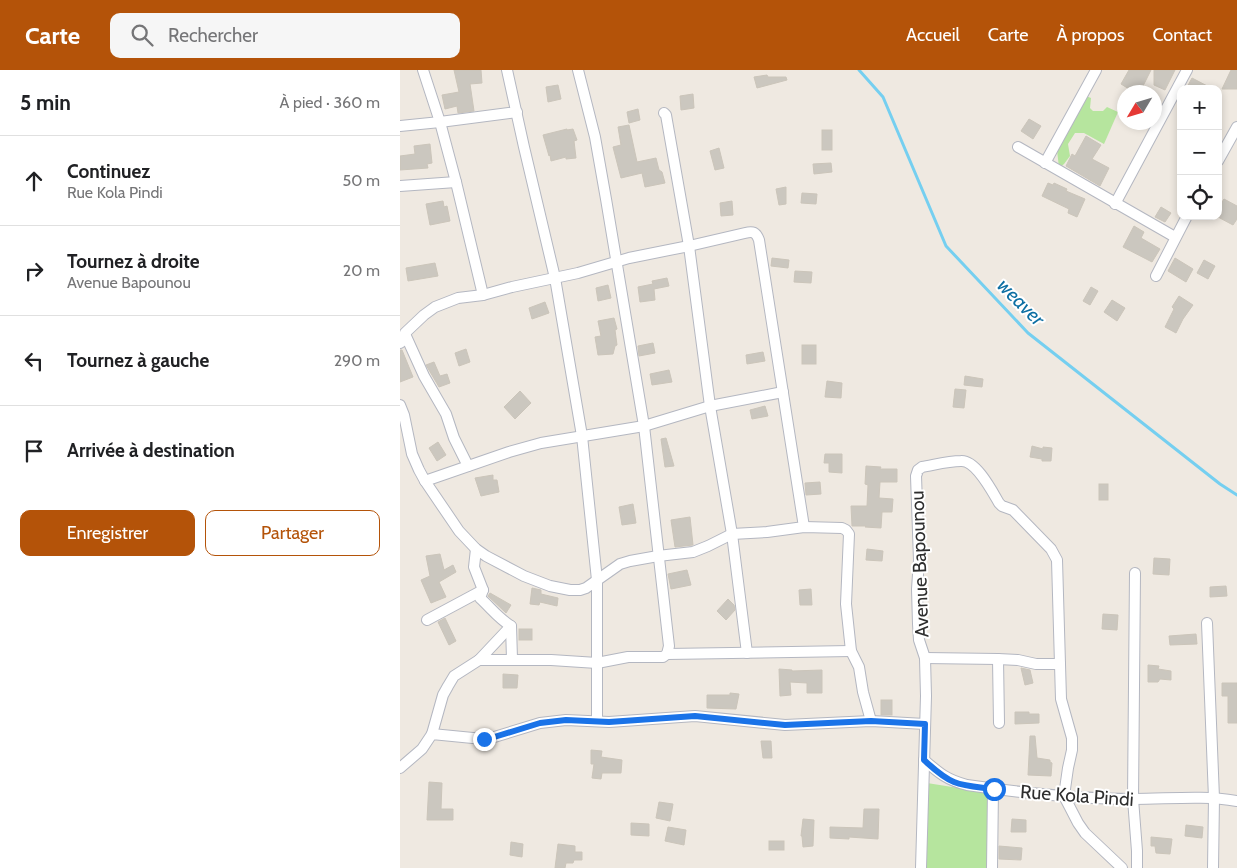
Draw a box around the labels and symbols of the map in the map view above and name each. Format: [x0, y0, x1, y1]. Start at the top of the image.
north arrow [1117, 85, 1162, 130]
water label: weaver [992, 273, 1050, 331]
street label: Avenue Bapounou [905, 490, 934, 638]
route end [473, 728, 496, 751]
route start [983, 778, 1006, 801]
street label: Rue Kola Pindi [1019, 780, 1134, 811]

